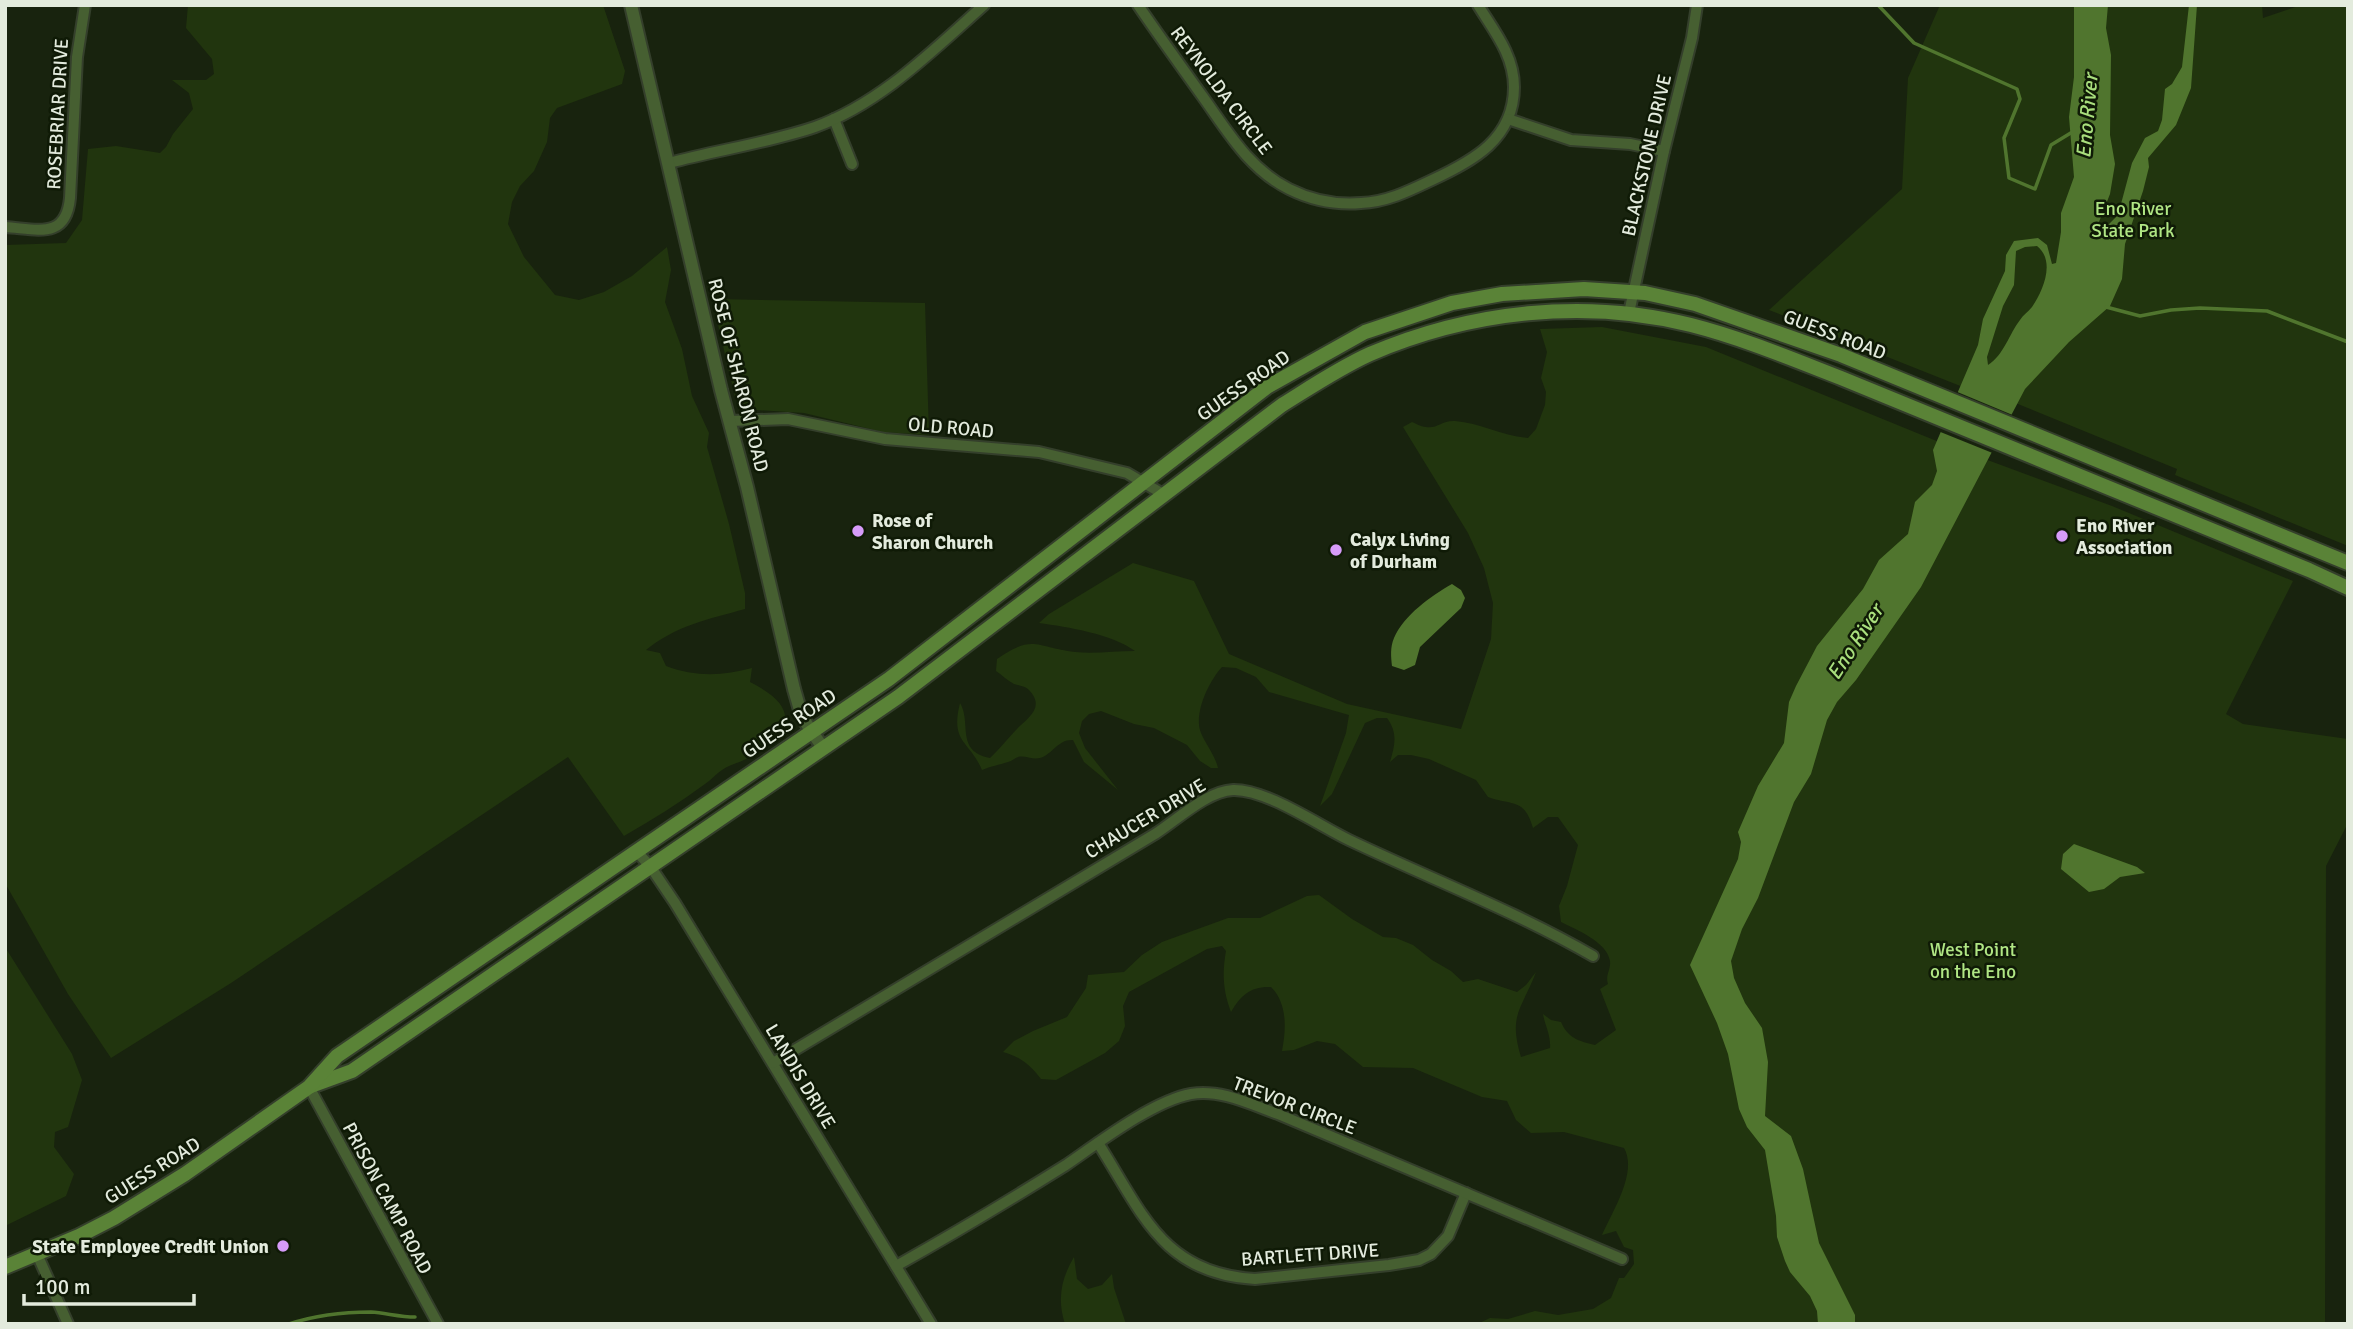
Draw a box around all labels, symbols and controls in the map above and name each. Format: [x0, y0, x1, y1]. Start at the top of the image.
street label: REYNOLDA CIRCLE [1165, 22, 1277, 160]
street label: ROSEBRIAR DRIVE [42, 38, 74, 190]
water label: Eno River [2070, 70, 2104, 159]
street label: BLACKSTONE DRIVE [1617, 72, 1677, 239]
park label: Eno River State Park [2091, 197, 2175, 243]
street label: ROSE OF SHARON ROAD [702, 276, 774, 475]
street label: GUESS ROAD [1780, 304, 1889, 366]
street label: GUESS ROAD [1192, 345, 1295, 427]
street label: OLD ROAD [907, 412, 995, 444]
place label: Rose of Sharon Church [872, 509, 993, 555]
place label: Eno River Association [2076, 514, 2172, 560]
marker: Rose of Sharon Church [850, 523, 866, 539]
place label: Calyx Living of Durham [1350, 528, 1450, 574]
marker: Eno River Association [2054, 528, 2070, 544]
marker: Calyx Living of Durham [1328, 542, 1344, 558]
water label: Eno River [1821, 597, 1891, 685]
street label: GUESS ROAD [738, 684, 841, 764]
street label: CHAUCER DRIVE [1081, 773, 1210, 864]
park label: West Point on the Eno [1930, 938, 2017, 984]
street label: LANDIS DRIVE [760, 1020, 841, 1133]
street label: TREVOR CIRCLE [1229, 1071, 1360, 1141]
street label: PRISON CAMP ROAD [337, 1118, 437, 1279]
street label: GUESS ROAD [100, 1132, 205, 1210]
place label: State Employee Credit Union [32, 1235, 269, 1259]
marker: State Employee Credit Union [275, 1238, 291, 1254]
street label: BARTLETT DRIVE [1240, 1238, 1380, 1272]
scale bar [24, 1262, 194, 1306]
text: 100 m [35, 1274, 90, 1300]

